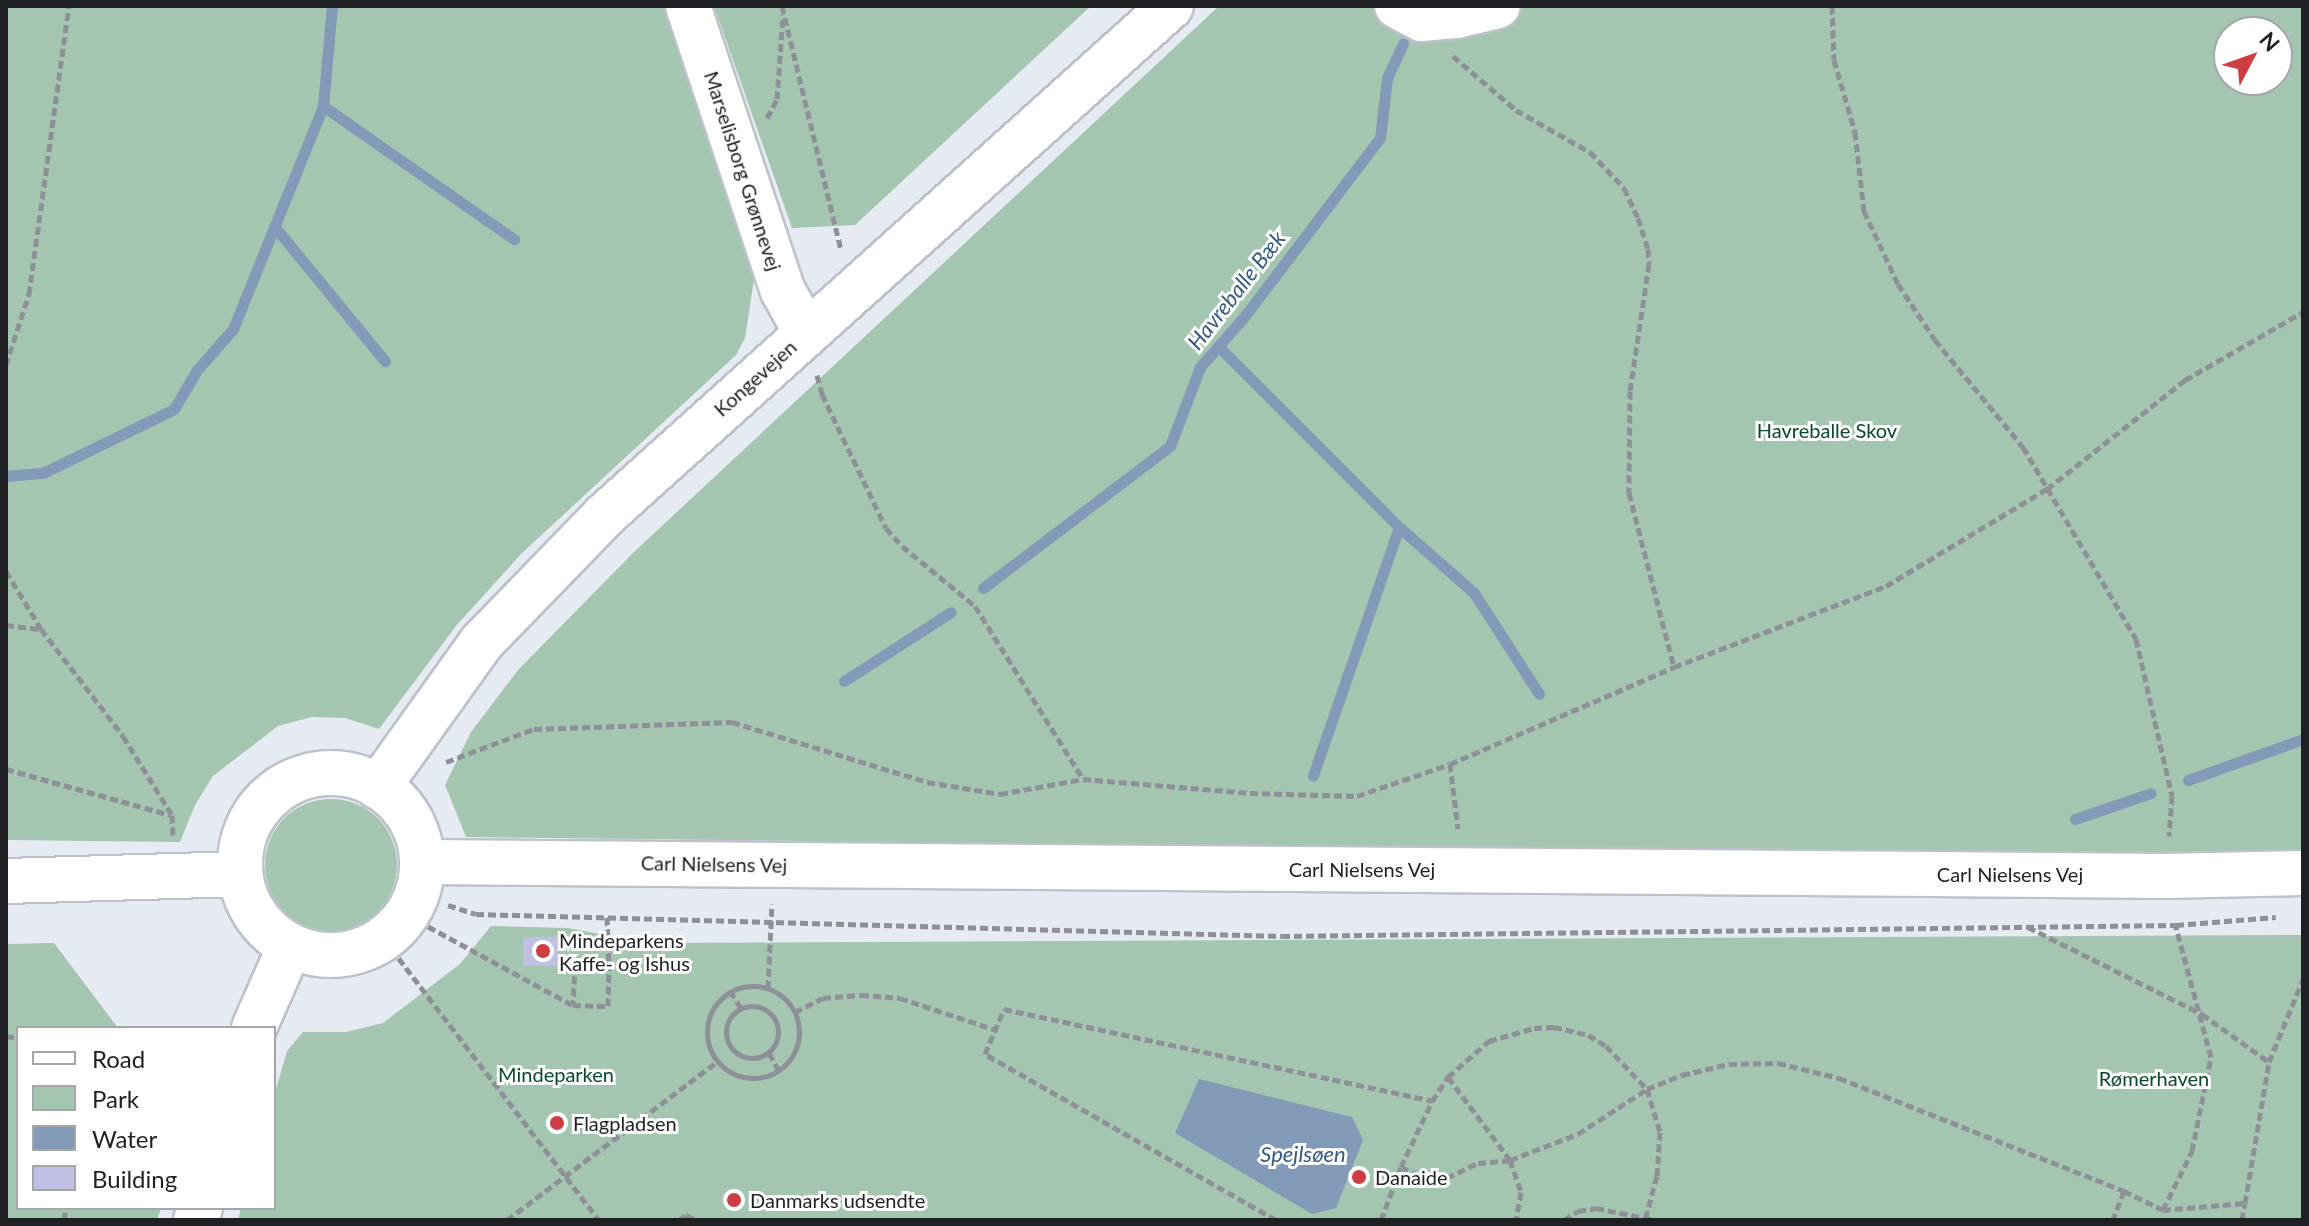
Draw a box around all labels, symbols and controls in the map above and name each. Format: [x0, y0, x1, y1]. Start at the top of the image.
north arrow [2213, 16, 2293, 96]
text: N [2254, 26, 2286, 56]
street label: Marselisborg Grønnevej [699, 68, 787, 274]
water label: Havreballe Bæk [1182, 226, 1290, 354]
street label: Kongevejen [709, 335, 801, 421]
park label: Havreballe Skov [1757, 418, 1897, 442]
street label: Carl Nielsens Vej [640, 851, 788, 877]
street label: Carl Nielsens Vej [1288, 857, 1436, 881]
street label: Carl Nielsens Vej [1936, 862, 2084, 886]
place label: Mindeparkens Kaffe- og Ishus [559, 928, 690, 975]
marker: Mindeparkens Kaffe- og Ishus [534, 942, 552, 960]
legend [16, 1026, 276, 1210]
text: Road [92, 1044, 145, 1073]
park label: Mindeparken [498, 1062, 614, 1086]
park label: Rømerhaven [2099, 1066, 2209, 1090]
text: Park [92, 1084, 139, 1113]
place label: Flagpladsen [573, 1111, 677, 1135]
marker: Flagpladsen [548, 1114, 566, 1132]
text: Water [92, 1124, 157, 1153]
water label: Spejlsøen [1260, 1141, 1346, 1167]
text: Building [92, 1164, 177, 1193]
place label: Danaide [1375, 1165, 1448, 1189]
marker: Danaide [1350, 1168, 1368, 1186]
place label: Danmarks udsendte [750, 1188, 925, 1212]
marker: Danmarks udsendte [725, 1191, 743, 1209]

